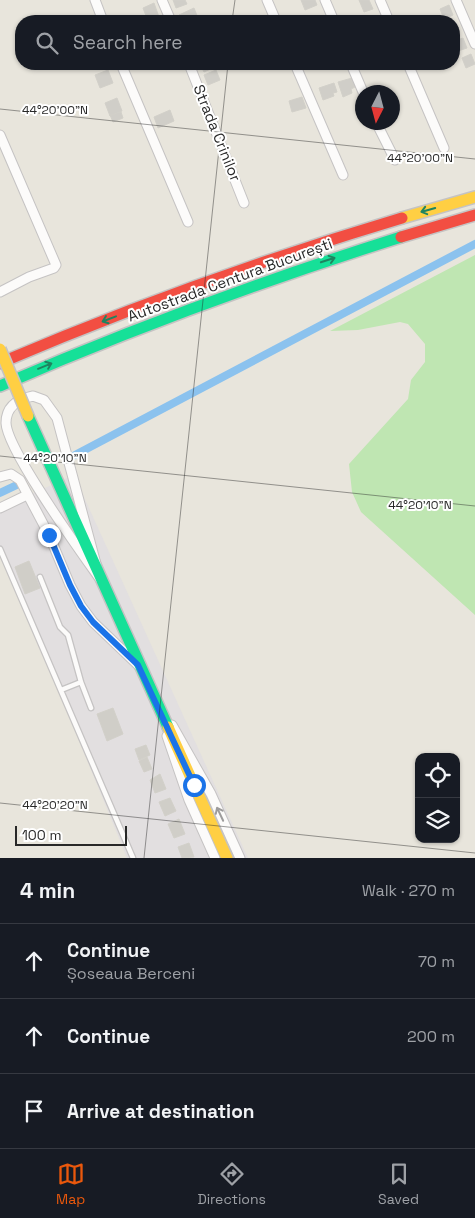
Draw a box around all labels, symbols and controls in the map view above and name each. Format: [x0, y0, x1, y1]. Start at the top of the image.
search box [15, 15, 460, 70]
icon: search [33, 29, 61, 57]
text: Search here [73, 30, 183, 55]
street label: Strada Crinilor [189, 82, 246, 184]
north arrow [355, 85, 400, 130]
text: 44°20'00"N [22, 102, 88, 118]
text: 44°20'00"N [387, 150, 453, 166]
one-way arrow [420, 206, 436, 216]
street label: Autostrada Centura București [125, 234, 335, 325]
one-way arrow [320, 255, 335, 264]
one-way arrow [101, 315, 117, 324]
one-way arrow [37, 361, 52, 371]
text: 44°20'10"N [23, 450, 87, 466]
text: 44°20'10"N [388, 497, 452, 513]
route end [38, 524, 61, 547]
map controls [415, 753, 460, 843]
button: locate [415, 753, 460, 798]
route start [183, 774, 206, 797]
text: 44°20'20"N [22, 797, 88, 813]
button: layers [415, 798, 460, 843]
one-way arrow [215, 807, 224, 822]
scale bar [15, 823, 128, 846]
text: 100 m [22, 826, 61, 844]
text: 4 min [20, 877, 75, 904]
text: Walk · 270 m [362, 880, 455, 901]
text: Continue [67, 938, 150, 963]
icon: ahead [20, 947, 48, 975]
text: 70 m [418, 951, 455, 972]
text: Șoseaua Berceni [67, 963, 195, 984]
icon: ahead [20, 1022, 48, 1050]
text: Continue [67, 1024, 150, 1049]
text: 200 m [407, 1026, 455, 1047]
icon: arrive [20, 1097, 48, 1125]
text: Arrive at destination [67, 1099, 255, 1124]
tab: Map [56, 1160, 85, 1208]
tab: Directions [197, 1160, 266, 1208]
tab: Saved [378, 1160, 419, 1208]

